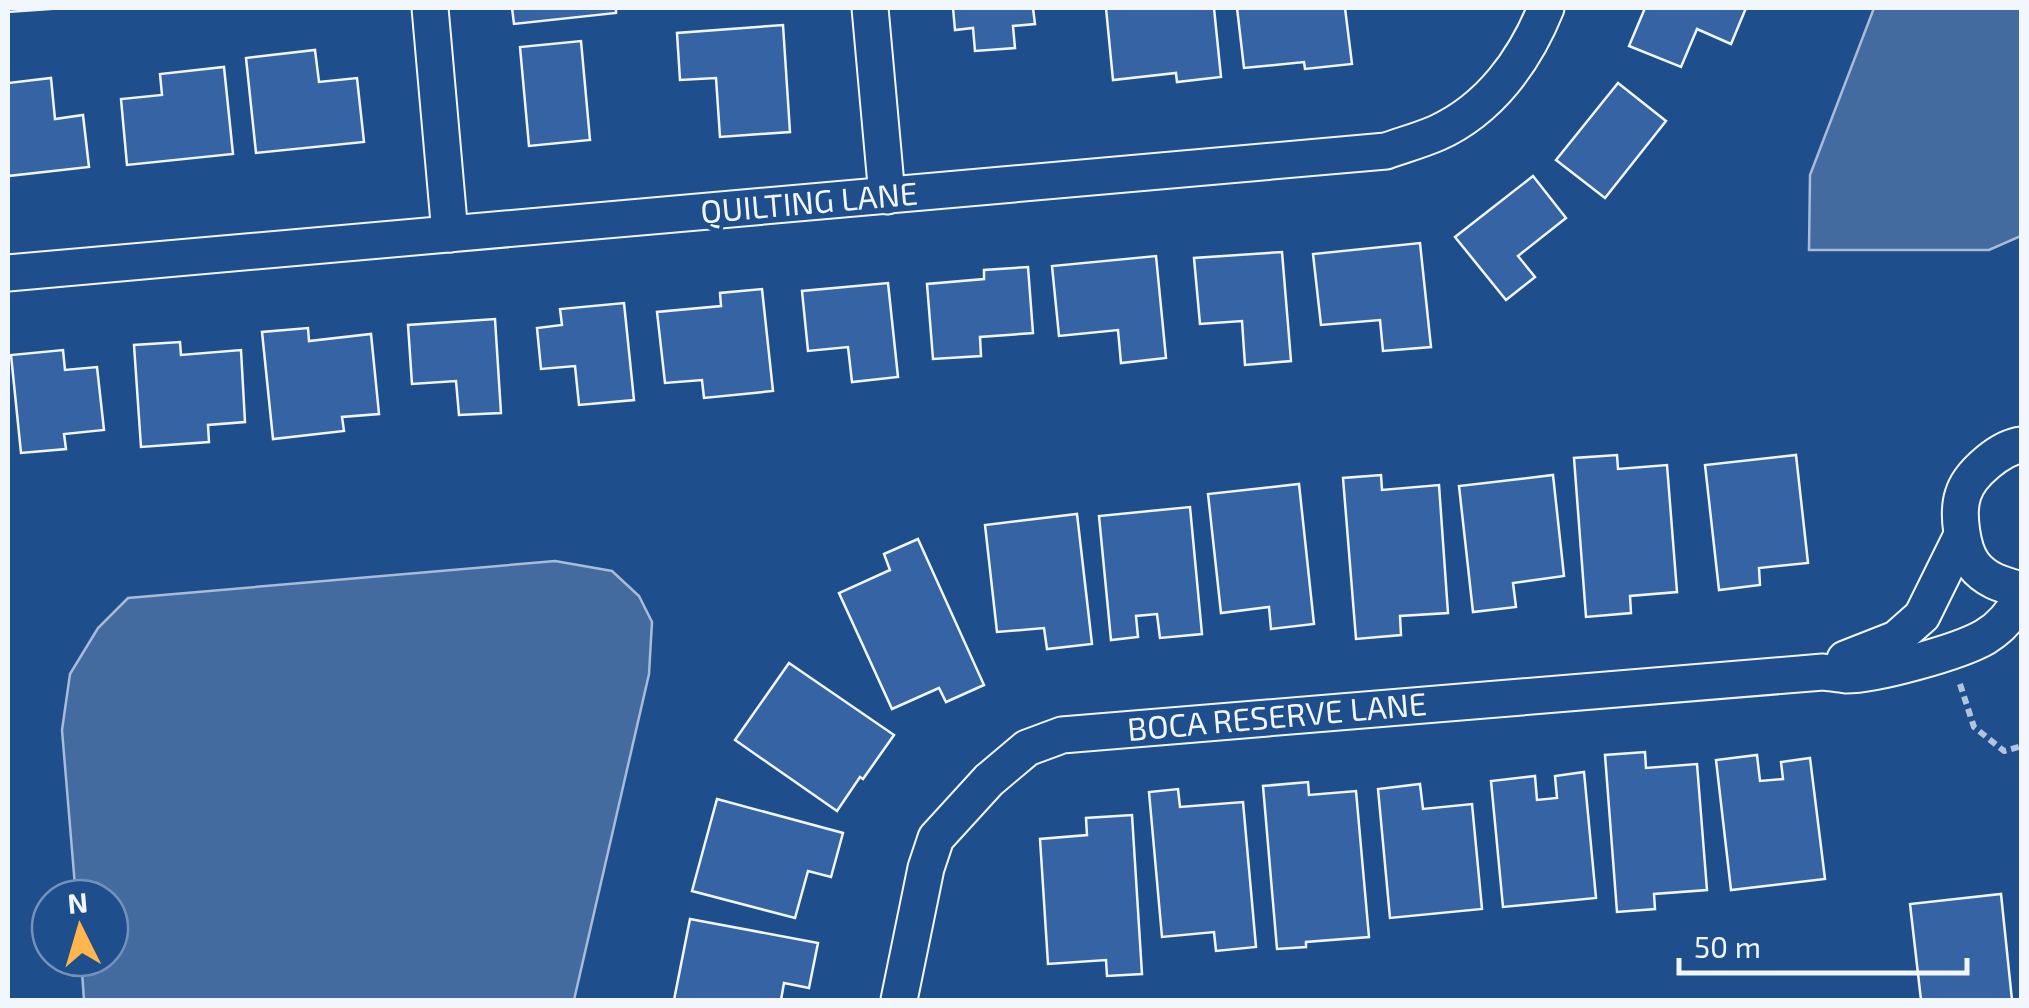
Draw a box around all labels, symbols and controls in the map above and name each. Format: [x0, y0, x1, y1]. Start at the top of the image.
street label: QUILTING LANE [699, 173, 919, 230]
street label: BOCA RESERVE LANE [1126, 683, 1428, 747]
north arrow [30, 878, 130, 978]
text: N [66, 884, 89, 920]
scale bar [1679, 913, 1966, 975]
text: 50 m [1694, 928, 1761, 964]

